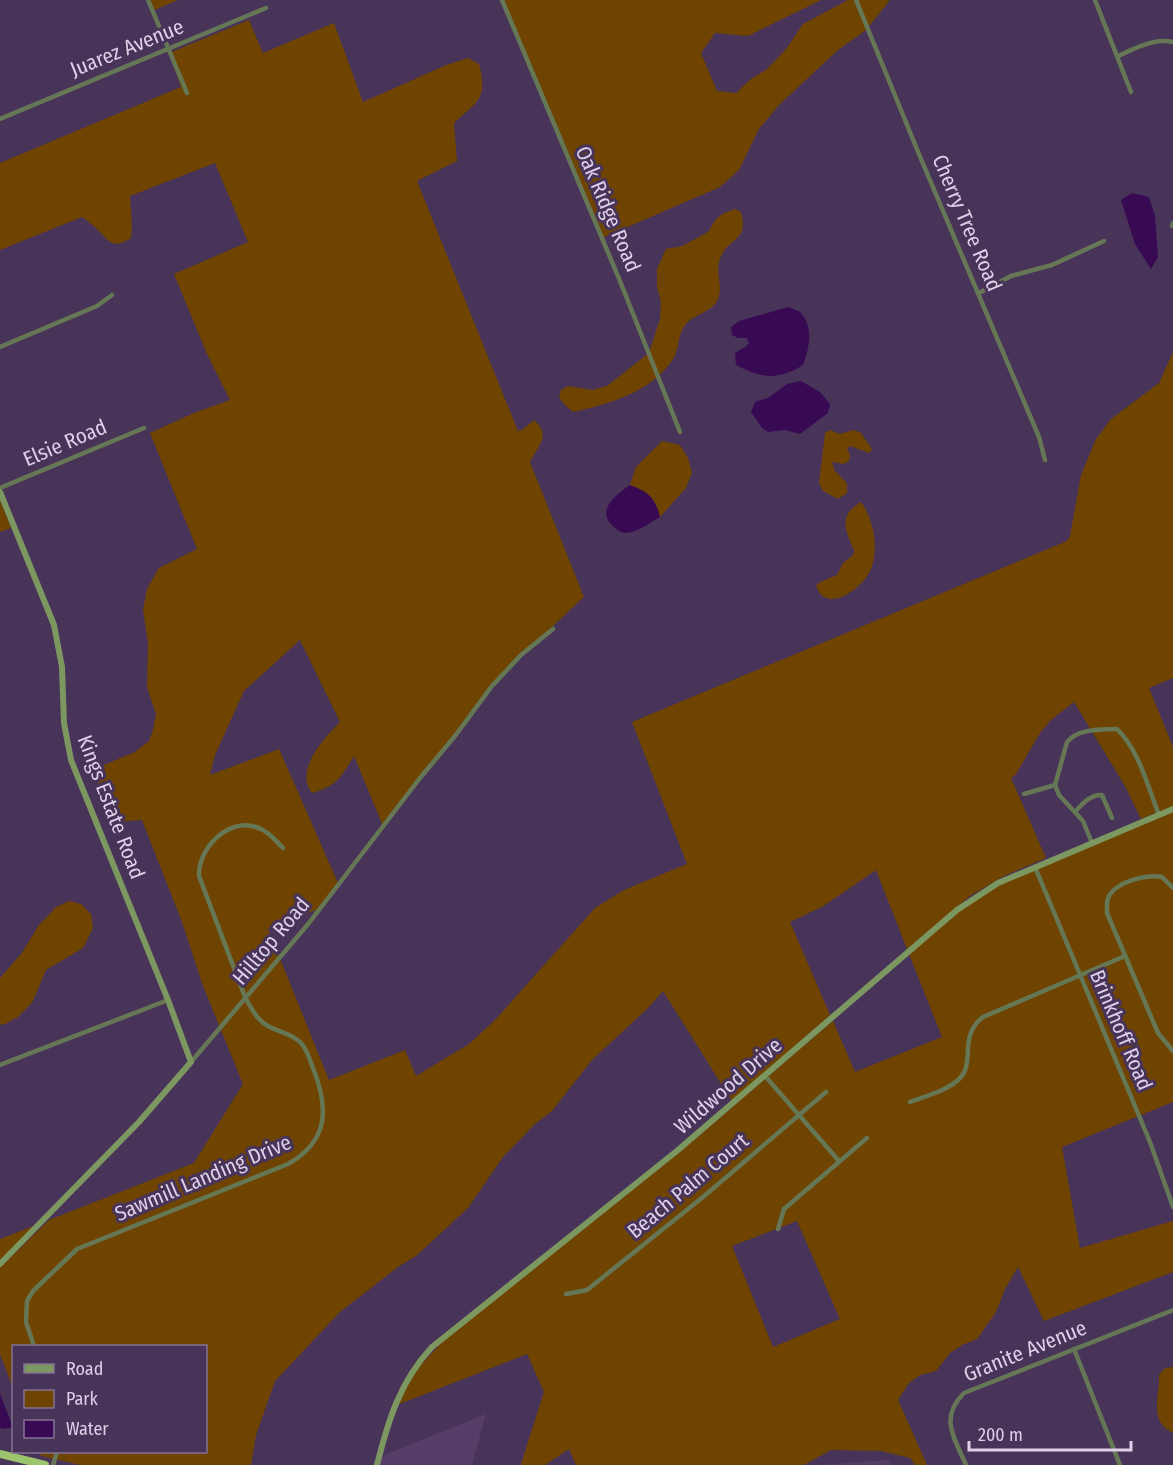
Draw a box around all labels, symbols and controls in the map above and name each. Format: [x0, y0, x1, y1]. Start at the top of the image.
street label: Juarez Avenue [66, 13, 188, 83]
street label: Oak Ridge Road [570, 142, 646, 276]
street label: Cherry Tree Road [927, 151, 1007, 295]
street label: Elsie Road [19, 414, 111, 472]
street label: Kings Estate Road [72, 731, 150, 883]
street label: Hilltop Road [227, 892, 315, 990]
street label: Brinkhoff Road [1084, 966, 1158, 1094]
street label: Wildwood Drive [669, 1032, 787, 1140]
street label: Beach Palm Court [622, 1128, 754, 1244]
street label: Sawmill Landing Drive [111, 1129, 295, 1227]
street label: Granite Avenue [960, 1315, 1090, 1387]
legend [12, 1345, 207, 1453]
text: Road [66, 1358, 103, 1380]
text: Park [66, 1388, 99, 1410]
scale bar [969, 1414, 1131, 1452]
text: Water [66, 1418, 109, 1440]
text: 200 m [978, 1424, 1023, 1446]

